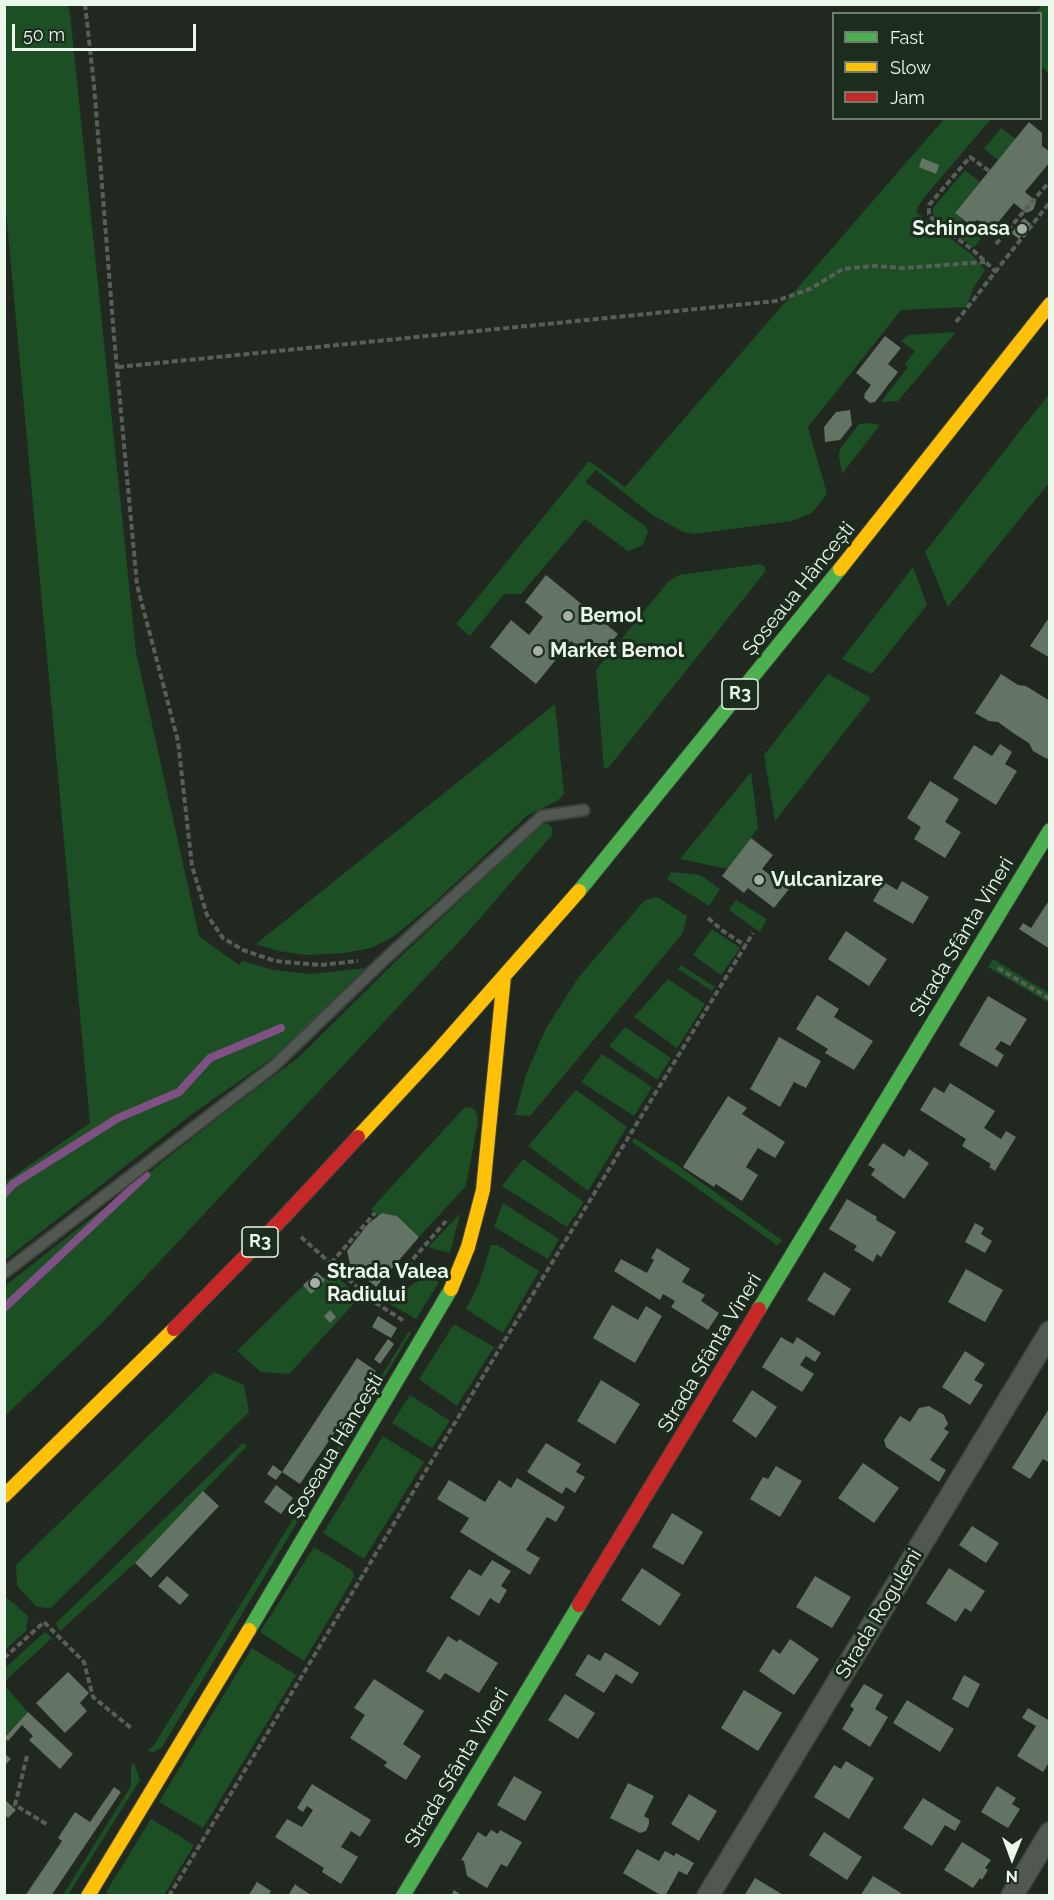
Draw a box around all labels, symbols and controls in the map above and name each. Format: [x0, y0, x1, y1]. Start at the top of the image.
scale bar [15, 12, 200, 50]
legend [832, 12, 1042, 120]
text: 50 m [23, 24, 65, 45]
text: Fast [890, 27, 924, 48]
text: Slow [890, 57, 931, 78]
text: Jam [890, 87, 925, 108]
place label: Schinoasa [912, 217, 1010, 241]
marker: Schinoasa [1015, 222, 1029, 236]
street label: Șoseaua Hâncești [738, 517, 860, 661]
place label: Bemol [580, 604, 643, 628]
marker: Bemol [561, 609, 575, 623]
place label: Market Bemol [550, 639, 684, 663]
marker: Market Bemol [531, 644, 545, 658]
road number: R3 [722, 679, 758, 709]
street label: Strada Sfânta Vineri [905, 853, 1019, 1021]
place label: Vulcanizare [771, 868, 883, 892]
marker: Vulcanizare [752, 873, 766, 887]
road number: R3 [242, 1227, 278, 1257]
place label: Strada Valea Radiului [327, 1260, 449, 1307]
street label: Strada Sfânta Vineri [653, 1269, 767, 1437]
marker: Strada Valea Radiului [308, 1276, 322, 1290]
street label: Șoseaua Hâncești [283, 1369, 389, 1523]
street label: Strada Roguleni [831, 1545, 927, 1683]
street label: Strada Sfânta Vineri [400, 1684, 514, 1852]
north arrow [982, 1828, 1042, 1888]
text: N [1005, 1867, 1018, 1886]

